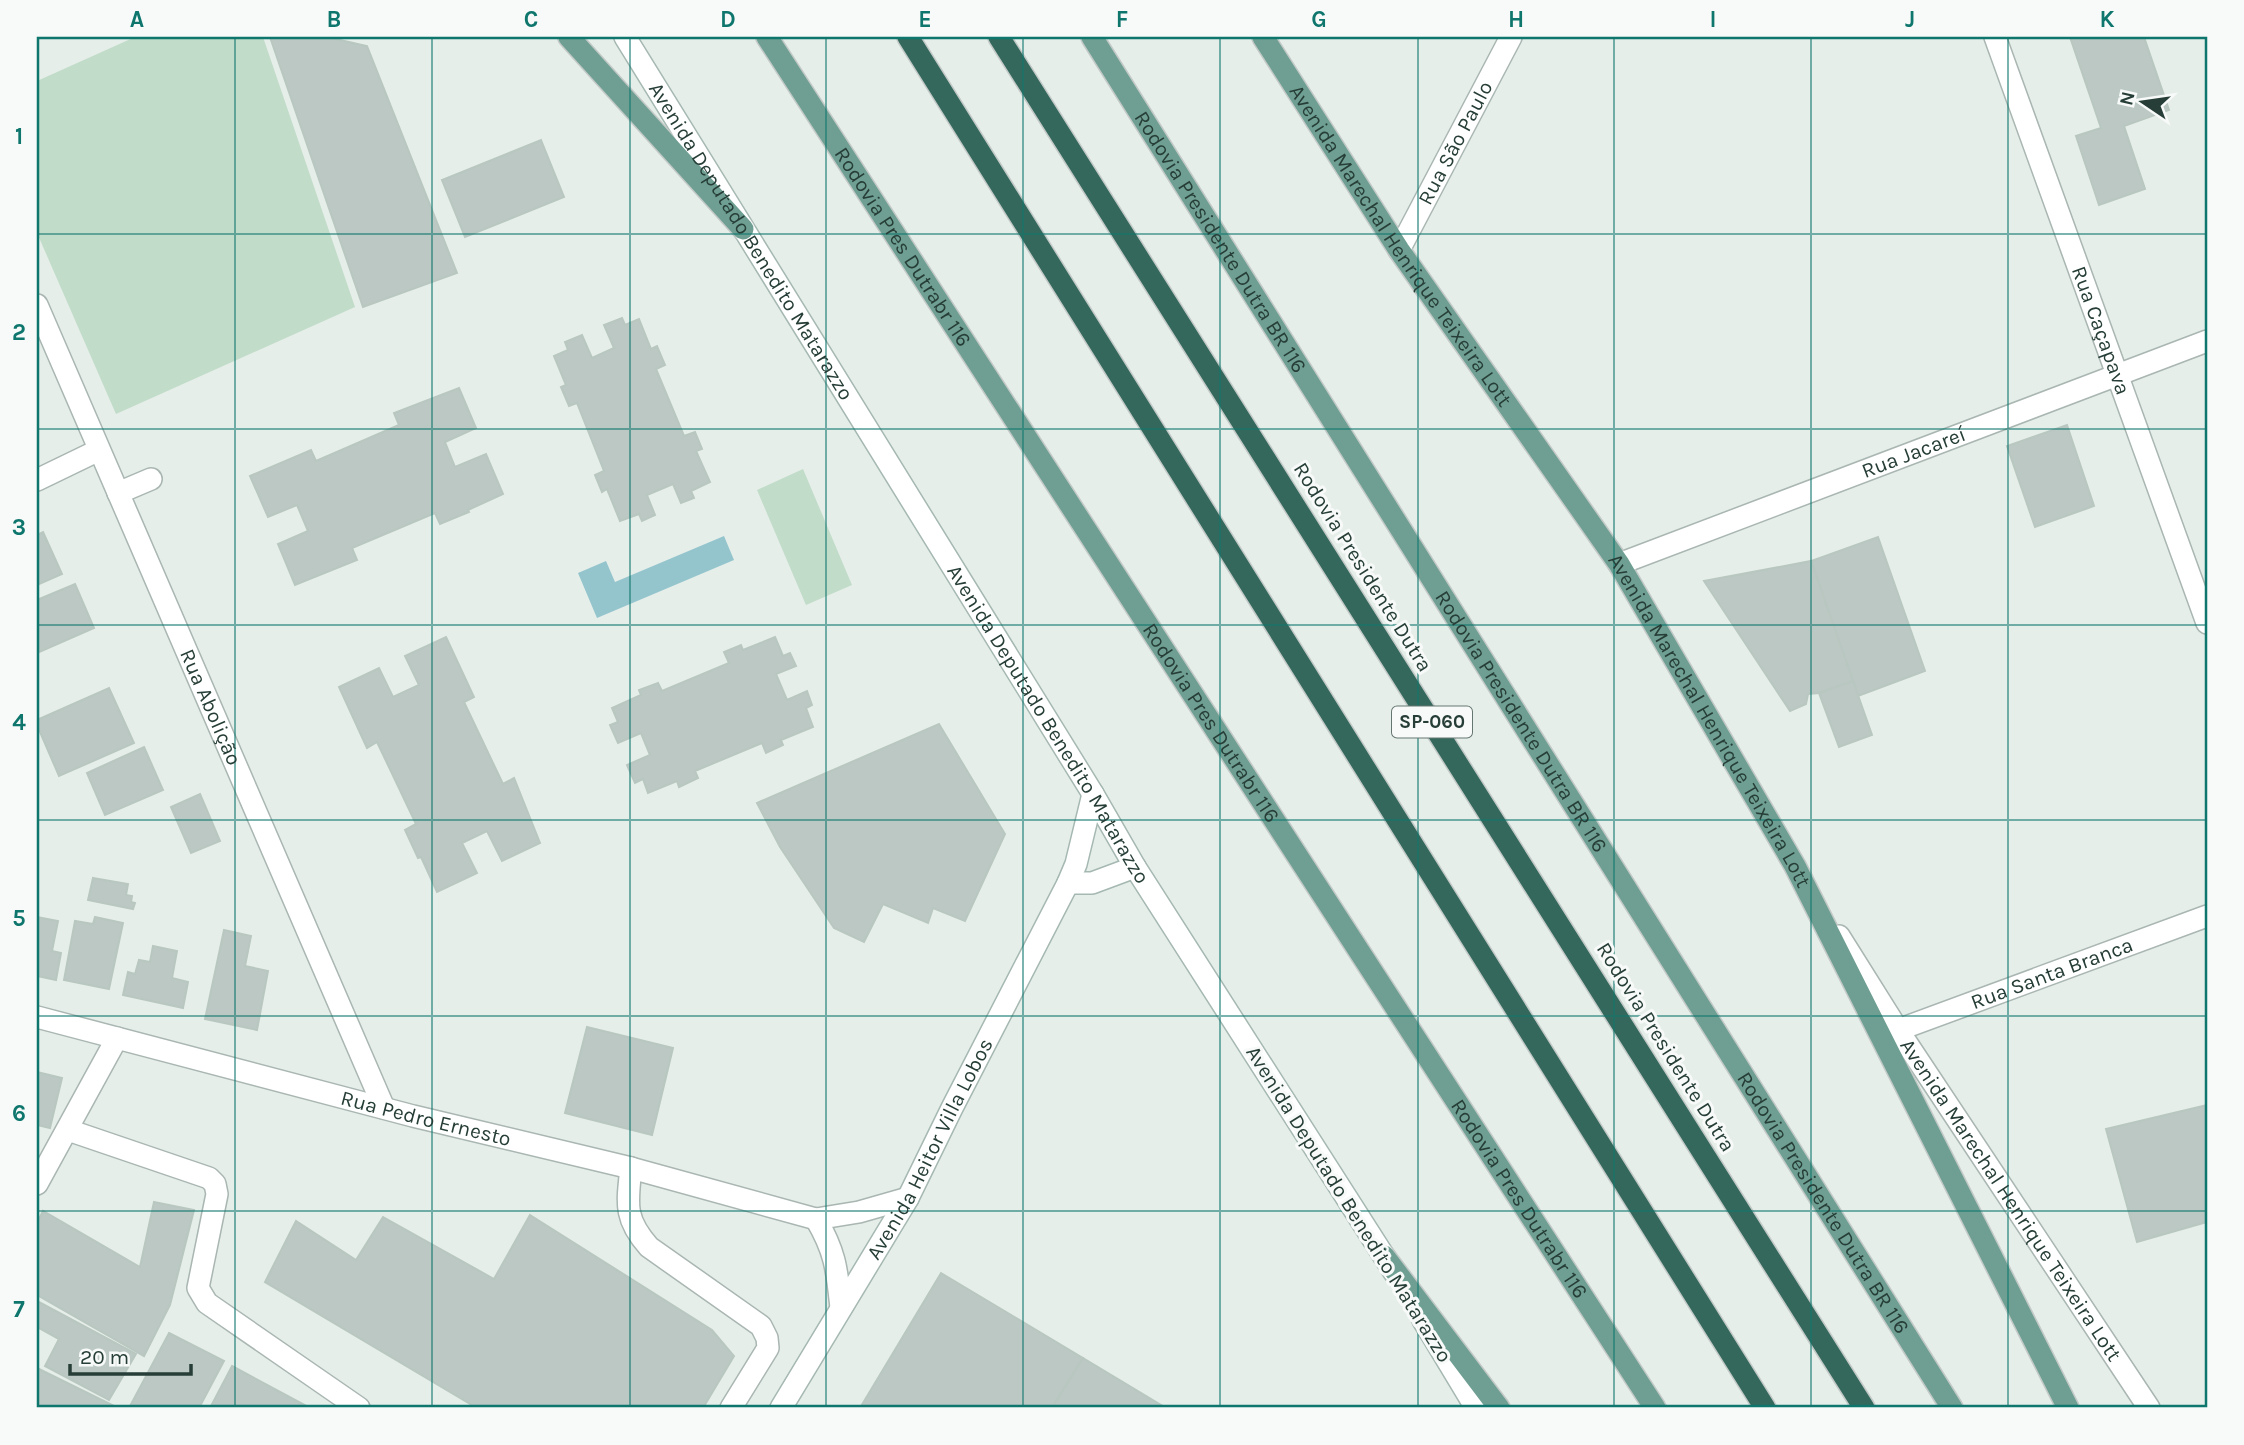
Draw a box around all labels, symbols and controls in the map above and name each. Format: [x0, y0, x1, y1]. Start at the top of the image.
text: A [130, 6, 144, 33]
text: B [327, 6, 341, 33]
text: C [524, 6, 538, 33]
text: D [720, 6, 736, 33]
text: E [918, 6, 932, 33]
text: F [1116, 6, 1128, 33]
text: G [1311, 6, 1327, 33]
text: H [1508, 6, 1524, 33]
text: I [1709, 6, 1717, 33]
text: J [1905, 6, 1915, 33]
text: K [2099, 6, 2115, 33]
north arrow [2108, 66, 2178, 136]
street label: Rua São Paulo [1413, 77, 1498, 209]
street label: Avenida Deputado Benedito Matarazzo [644, 78, 858, 404]
street label: Avenida Marechal Henrique Teixeira Lott [1285, 80, 1517, 411]
text: N [2115, 89, 2140, 108]
street label: Rodovia Presidente Dutra BR 116 [1130, 107, 1312, 377]
text: 1 [15, 123, 23, 150]
street label: Rodovia Pres Dutrabr 116 [830, 143, 976, 351]
street label: Rua Caçapava [2067, 263, 2135, 398]
text: 2 [12, 319, 26, 346]
street label: Rua Jacareí [1858, 421, 1970, 483]
street label: Rodovia Presidente Dutra [1289, 458, 1437, 676]
text: 3 [12, 514, 26, 541]
street label: Avenida Marechal Henrique Teixeira Lott [1603, 549, 1816, 891]
street label: Avenida Deputado Benedito Matarazzo [942, 560, 1154, 888]
street label: Rodovia Presidente Dutra BR 116 [1430, 586, 1612, 857]
street label: Rodovia Pres Dutrabr 116 [1138, 619, 1284, 827]
street label: Rua Abolição [175, 645, 246, 769]
road number: SP-060 [1392, 706, 1472, 737]
text: 4 [12, 709, 26, 736]
text: 5 [12, 905, 26, 932]
street label: Rua Santa Branca [1968, 932, 2136, 1014]
street label: Rodovia Presidente Dutra [1592, 938, 1740, 1156]
street label: Avenida Heitor Villa Lobos [862, 1034, 998, 1264]
street label: Avenida Marechal Henrique Teixeira Lott [1895, 1034, 2127, 1366]
street label: Avenida Deputado Benedito Matarazzo [1241, 1041, 1457, 1367]
street label: Rodovia Presidente Dutra BR 116 [1732, 1067, 1914, 1338]
street label: Rua Pedro Ernesto [338, 1086, 513, 1151]
street label: Rodovia Pres Dutrabr 116 [1446, 1095, 1593, 1303]
text: 6 [12, 1100, 26, 1127]
text: 7 [13, 1296, 25, 1323]
scale bar [70, 1333, 191, 1377]
text: 20 m [80, 1345, 129, 1369]

